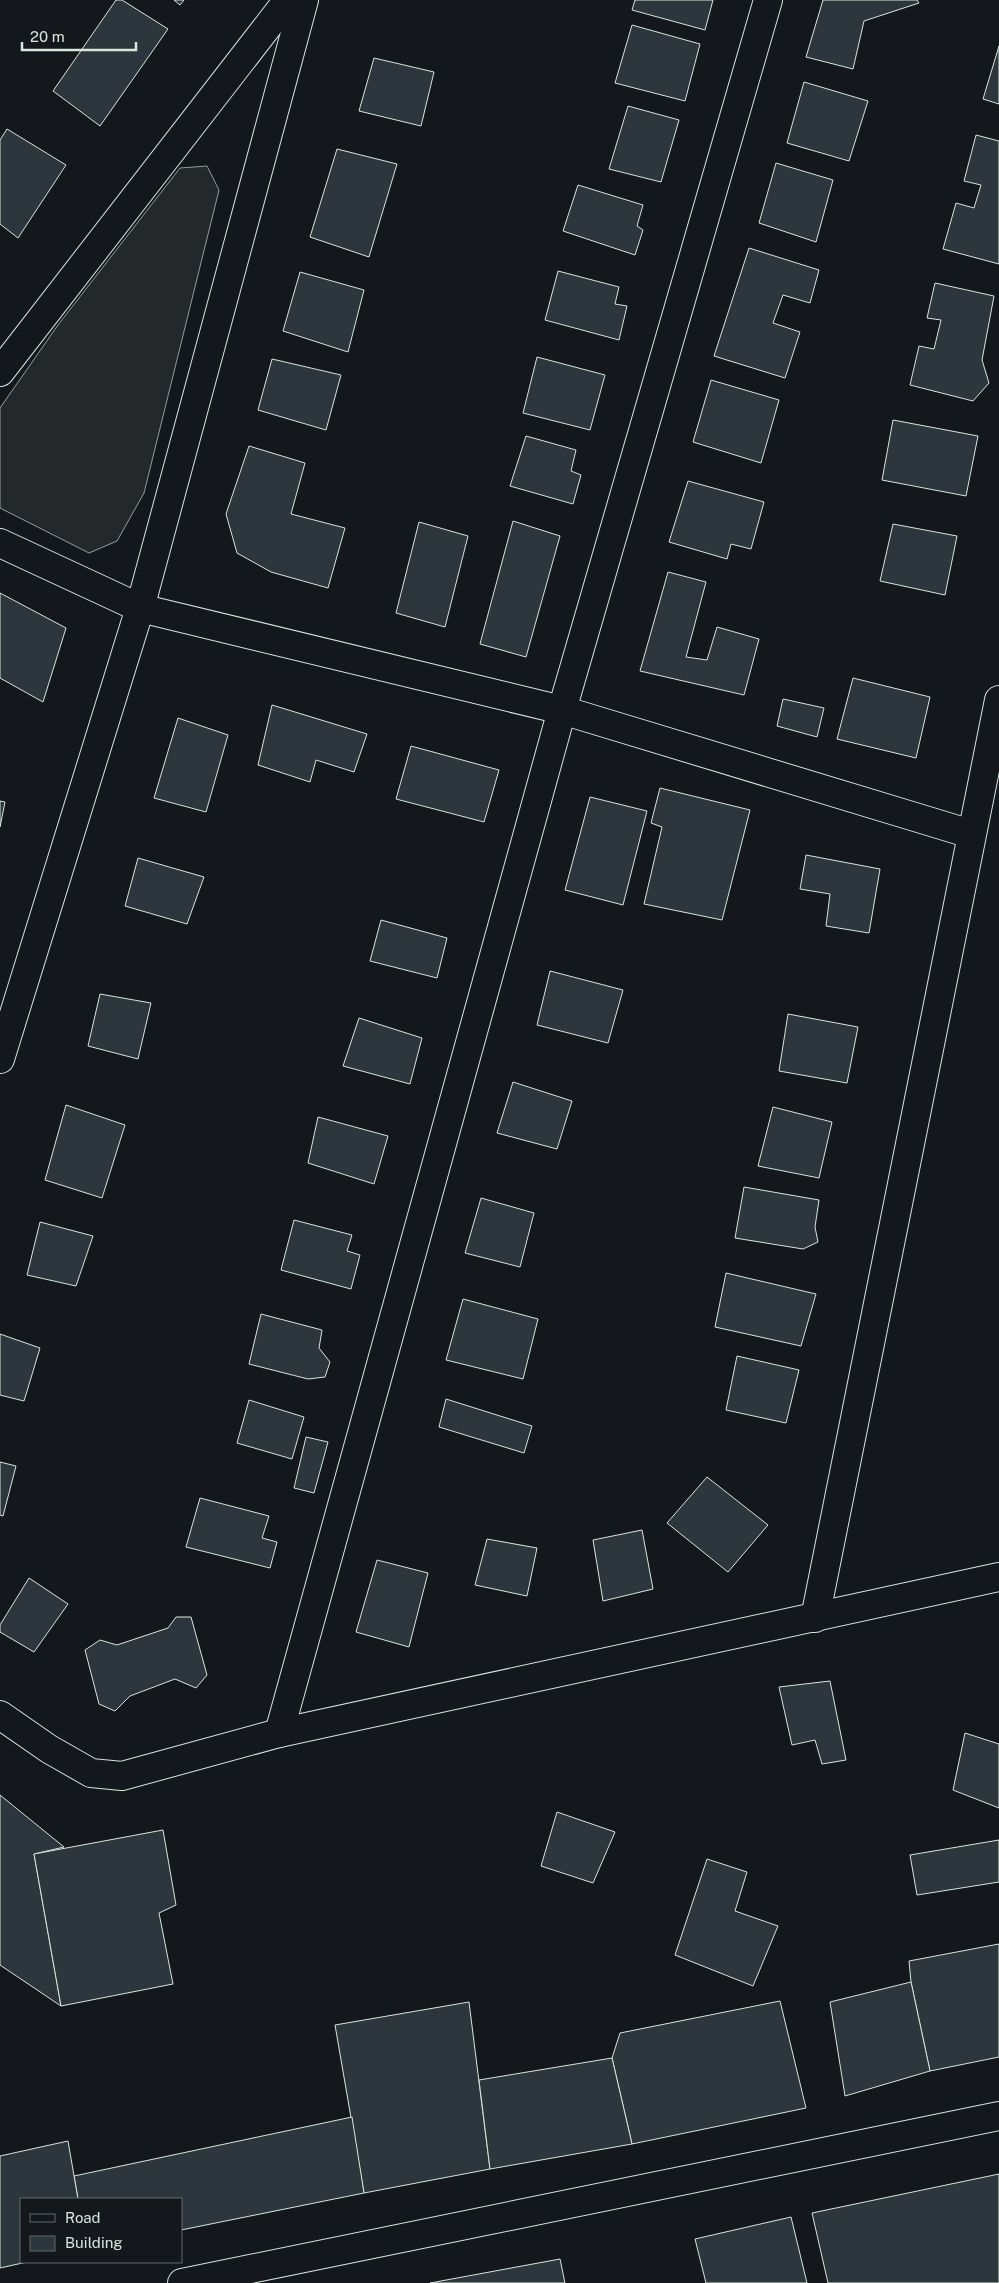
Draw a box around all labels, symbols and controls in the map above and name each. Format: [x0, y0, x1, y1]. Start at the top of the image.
scale bar [22, 20, 136, 52]
text: 20 m [30, 28, 65, 45]
legend [20, 2198, 182, 2263]
text: Road [65, 2209, 101, 2226]
text: Building [65, 2234, 123, 2251]

